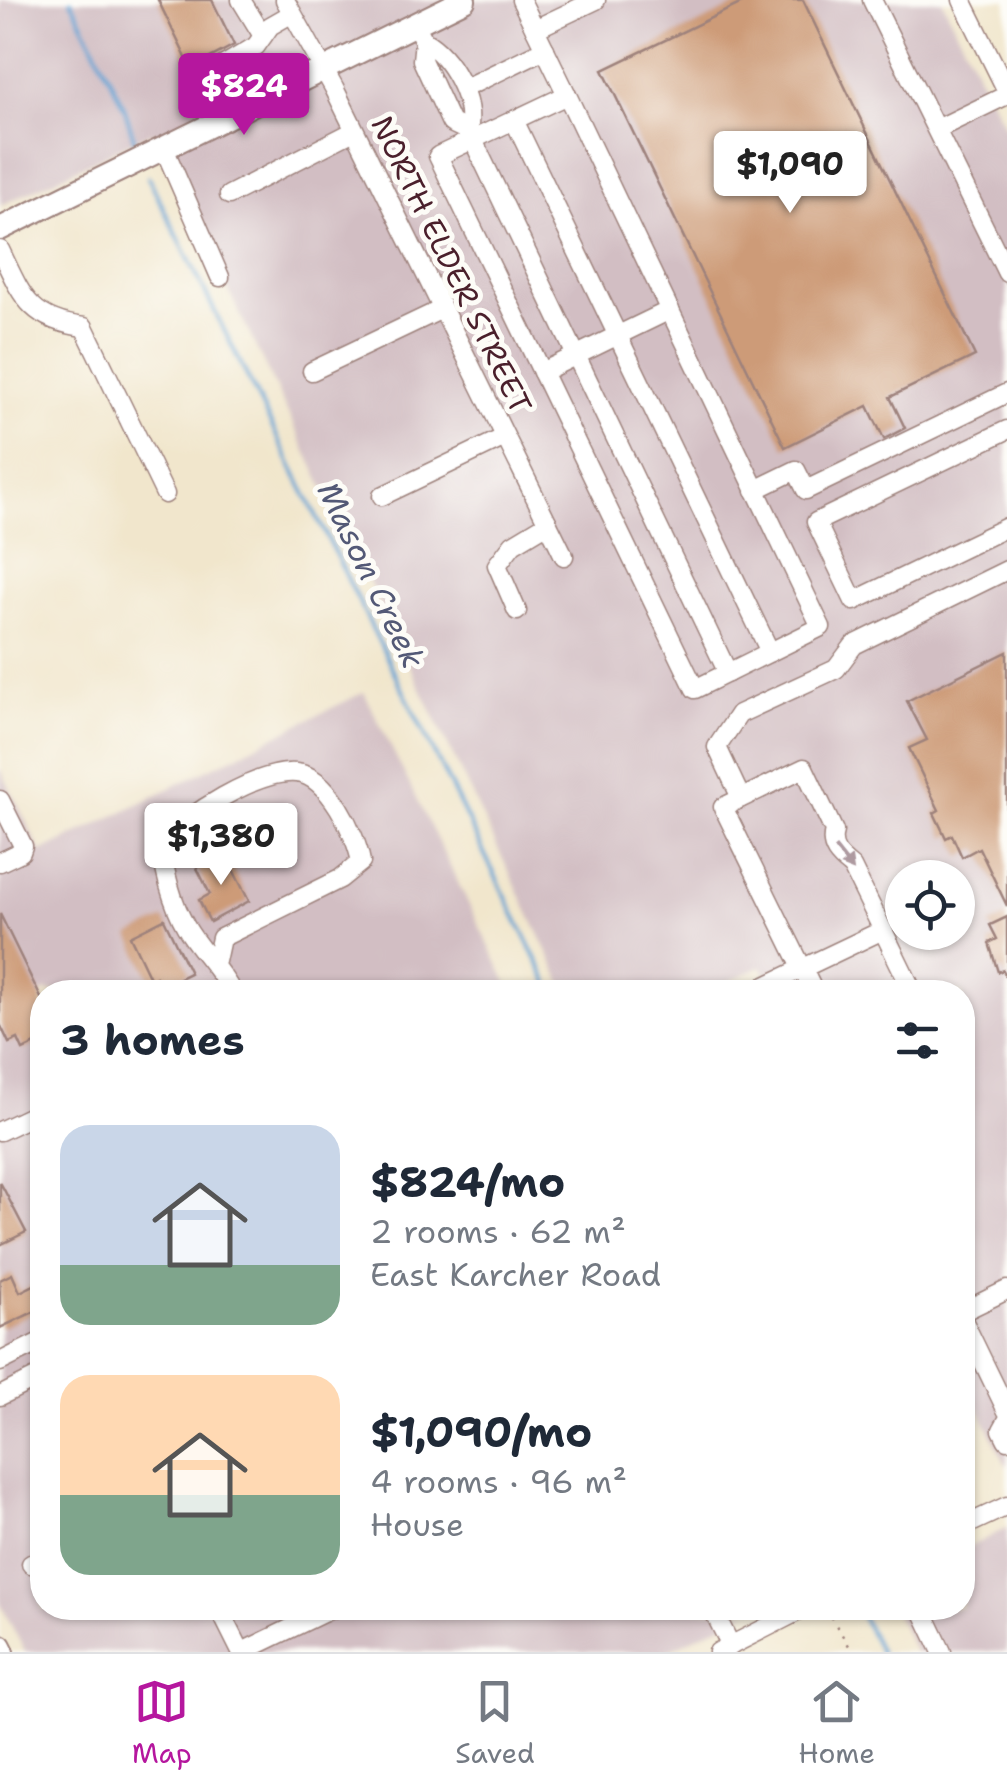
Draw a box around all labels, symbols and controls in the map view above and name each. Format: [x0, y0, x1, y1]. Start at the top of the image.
pin: $824 [185, 53, 303, 138]
text: $824 [200, 64, 288, 107]
street label: NORTH ELDER STREET [361, 109, 541, 421]
pin: $1,090 [709, 131, 871, 216]
text: $1,090 [736, 142, 844, 185]
water label: Mason Creek [308, 474, 435, 675]
pin: $1,380 [140, 803, 302, 888]
text: $1,380 [166, 814, 276, 857]
one-way arrow [833, 845, 854, 871]
map controls [885, 860, 975, 950]
button: locate [885, 860, 975, 950]
text: 3 homes [60, 1012, 245, 1068]
icon: filters [890, 1013, 945, 1068]
text: $824/mo [370, 1154, 565, 1210]
icon: home [140, 1165, 260, 1285]
text: 2 rooms · 62 m² [370, 1210, 626, 1253]
text: East Karcher Road [370, 1253, 661, 1296]
text: $1,090/mo [370, 1404, 592, 1460]
icon: home [140, 1415, 260, 1535]
text: 4 rooms · 96 m² [370, 1460, 627, 1503]
text: House [370, 1503, 464, 1546]
tab: Map [132, 1674, 192, 1772]
tab: Saved [455, 1674, 535, 1772]
tab: Home [798, 1674, 875, 1772]

